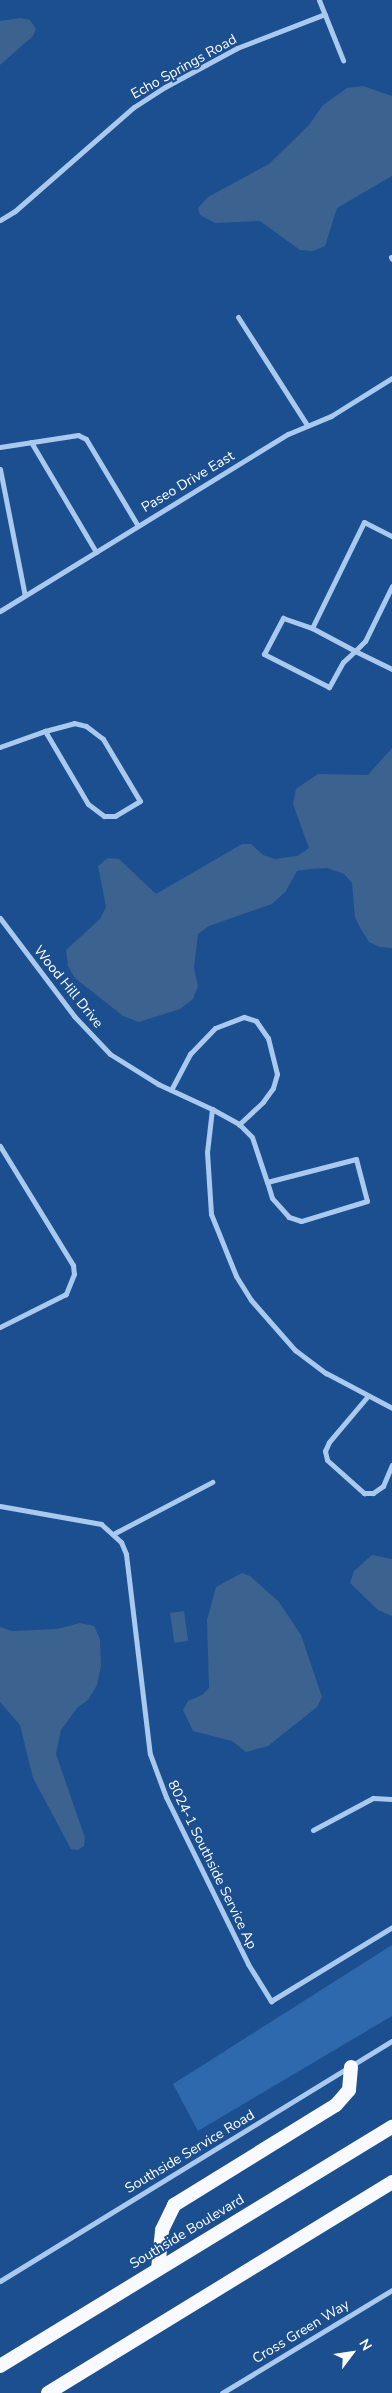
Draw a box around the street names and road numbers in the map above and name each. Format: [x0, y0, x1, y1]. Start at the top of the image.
street label: Echo Springs Road [128, 31, 240, 103]
street label: Paseo Drive East [139, 448, 237, 516]
street label: Wood Hill Drive [30, 943, 106, 1031]
street label: 8024-1 Southside Service Ap [164, 1778, 260, 1952]
street label: Southside Service Road [122, 2107, 258, 2197]
street label: Southside Boulevard [127, 2191, 247, 2273]
street label: Cross Green Way [250, 2297, 352, 2367]

